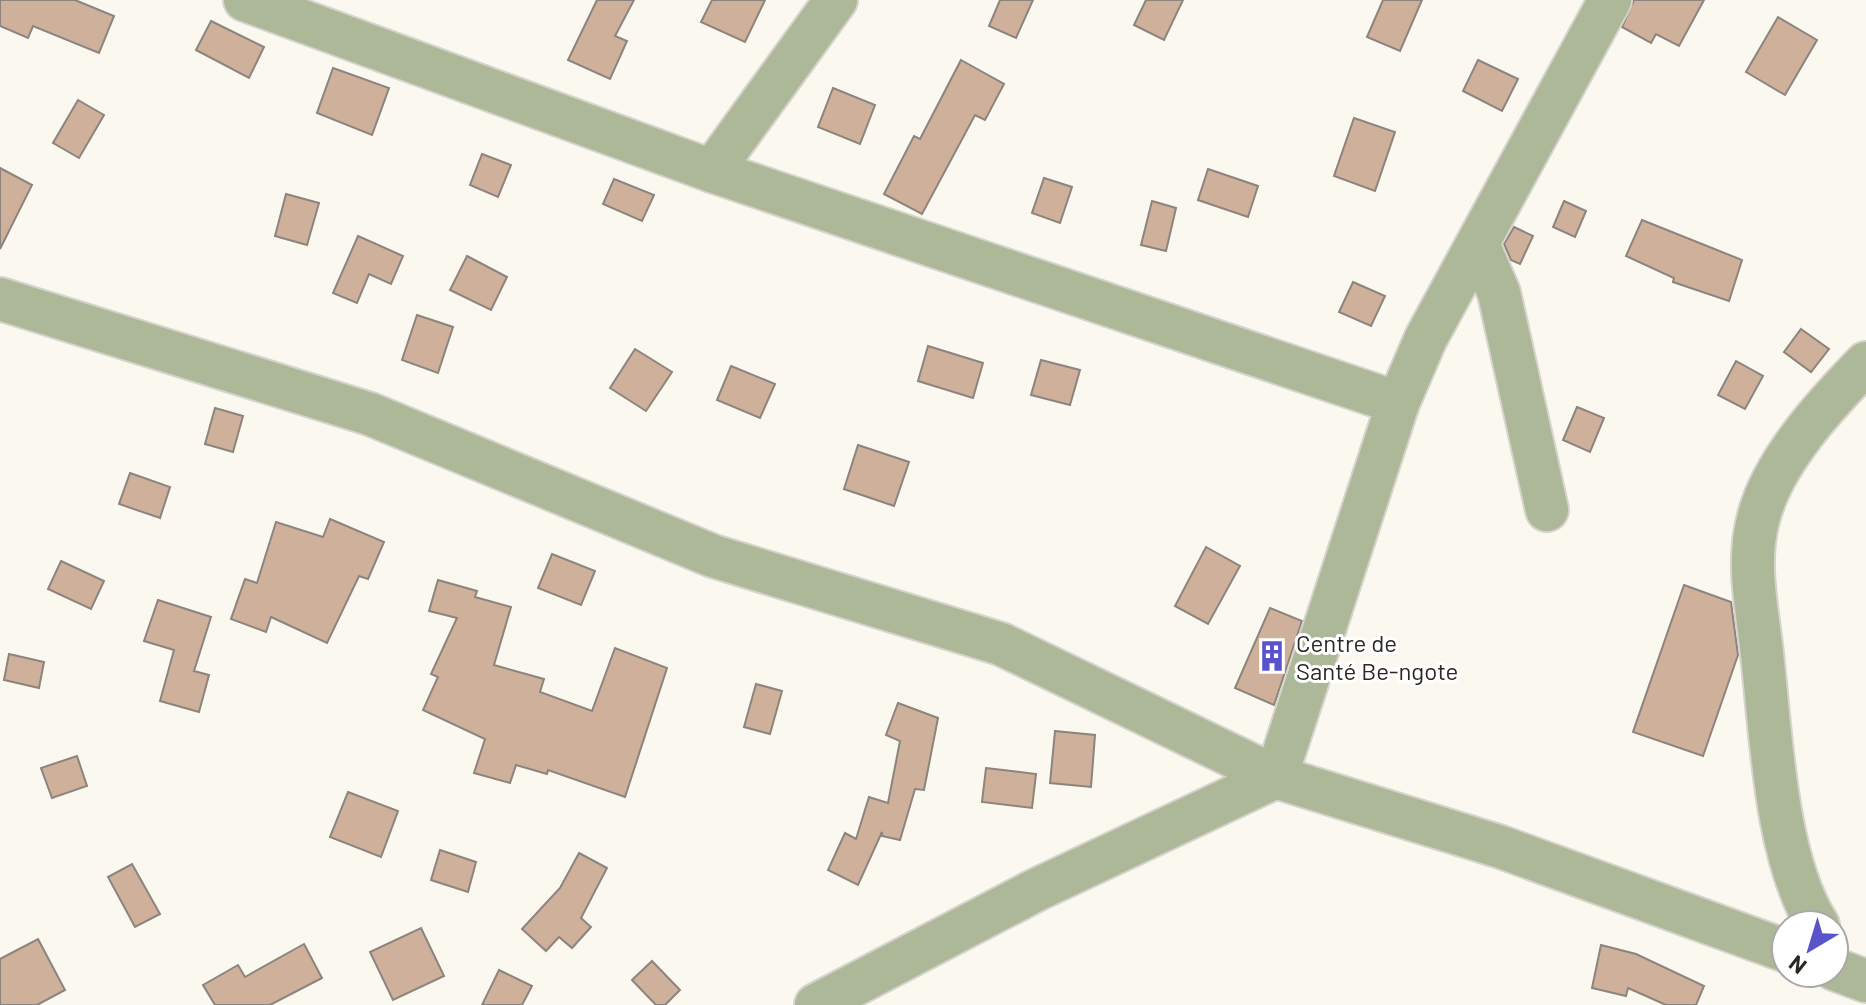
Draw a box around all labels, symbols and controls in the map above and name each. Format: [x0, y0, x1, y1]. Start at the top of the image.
place label: Centre de Santé Be-ngote [1296, 628, 1458, 685]
building icon: Centre de Santé Be-ngote [1255, 639, 1289, 673]
north arrow [1770, 909, 1850, 989]
text: N [1783, 951, 1811, 980]

